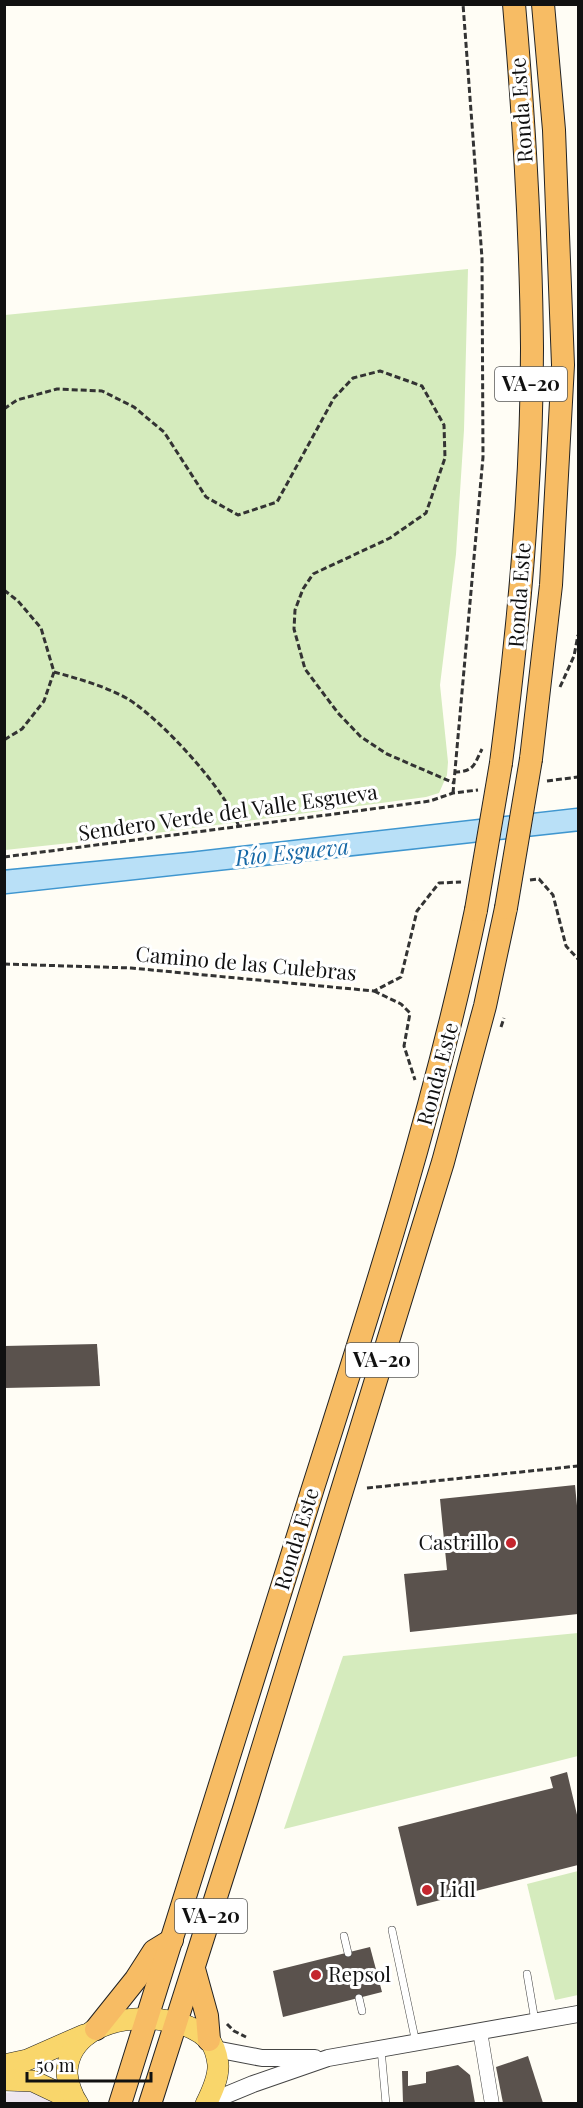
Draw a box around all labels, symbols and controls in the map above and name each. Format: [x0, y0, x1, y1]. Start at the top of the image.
street label: Ronda Este [502, 57, 538, 164]
road number: VA-20 [495, 367, 567, 401]
street label: Ronda Este [500, 541, 536, 648]
street label: Sendero Verde del Valle Esgueva [76, 776, 380, 846]
water label: Río Esgueva [232, 830, 350, 872]
street label: Camino de las Culebras [135, 938, 358, 986]
street label: Ronda Este [409, 1019, 463, 1128]
road number: VA-20 [346, 1343, 418, 1377]
street label: Ronda Este [266, 1484, 324, 1593]
place label: Castrillo [418, 1527, 499, 1555]
marker: Castrillo [504, 1536, 518, 1550]
place label: Lidl [439, 1874, 476, 1902]
marker: Lidl [420, 1883, 434, 1897]
road number: VA-20 [175, 1899, 247, 1933]
place label: Repsol [328, 1959, 391, 1987]
marker: Repsol [309, 1968, 323, 1982]
scale bar [27, 2045, 152, 2083]
text: 50 m [36, 2053, 75, 2077]

